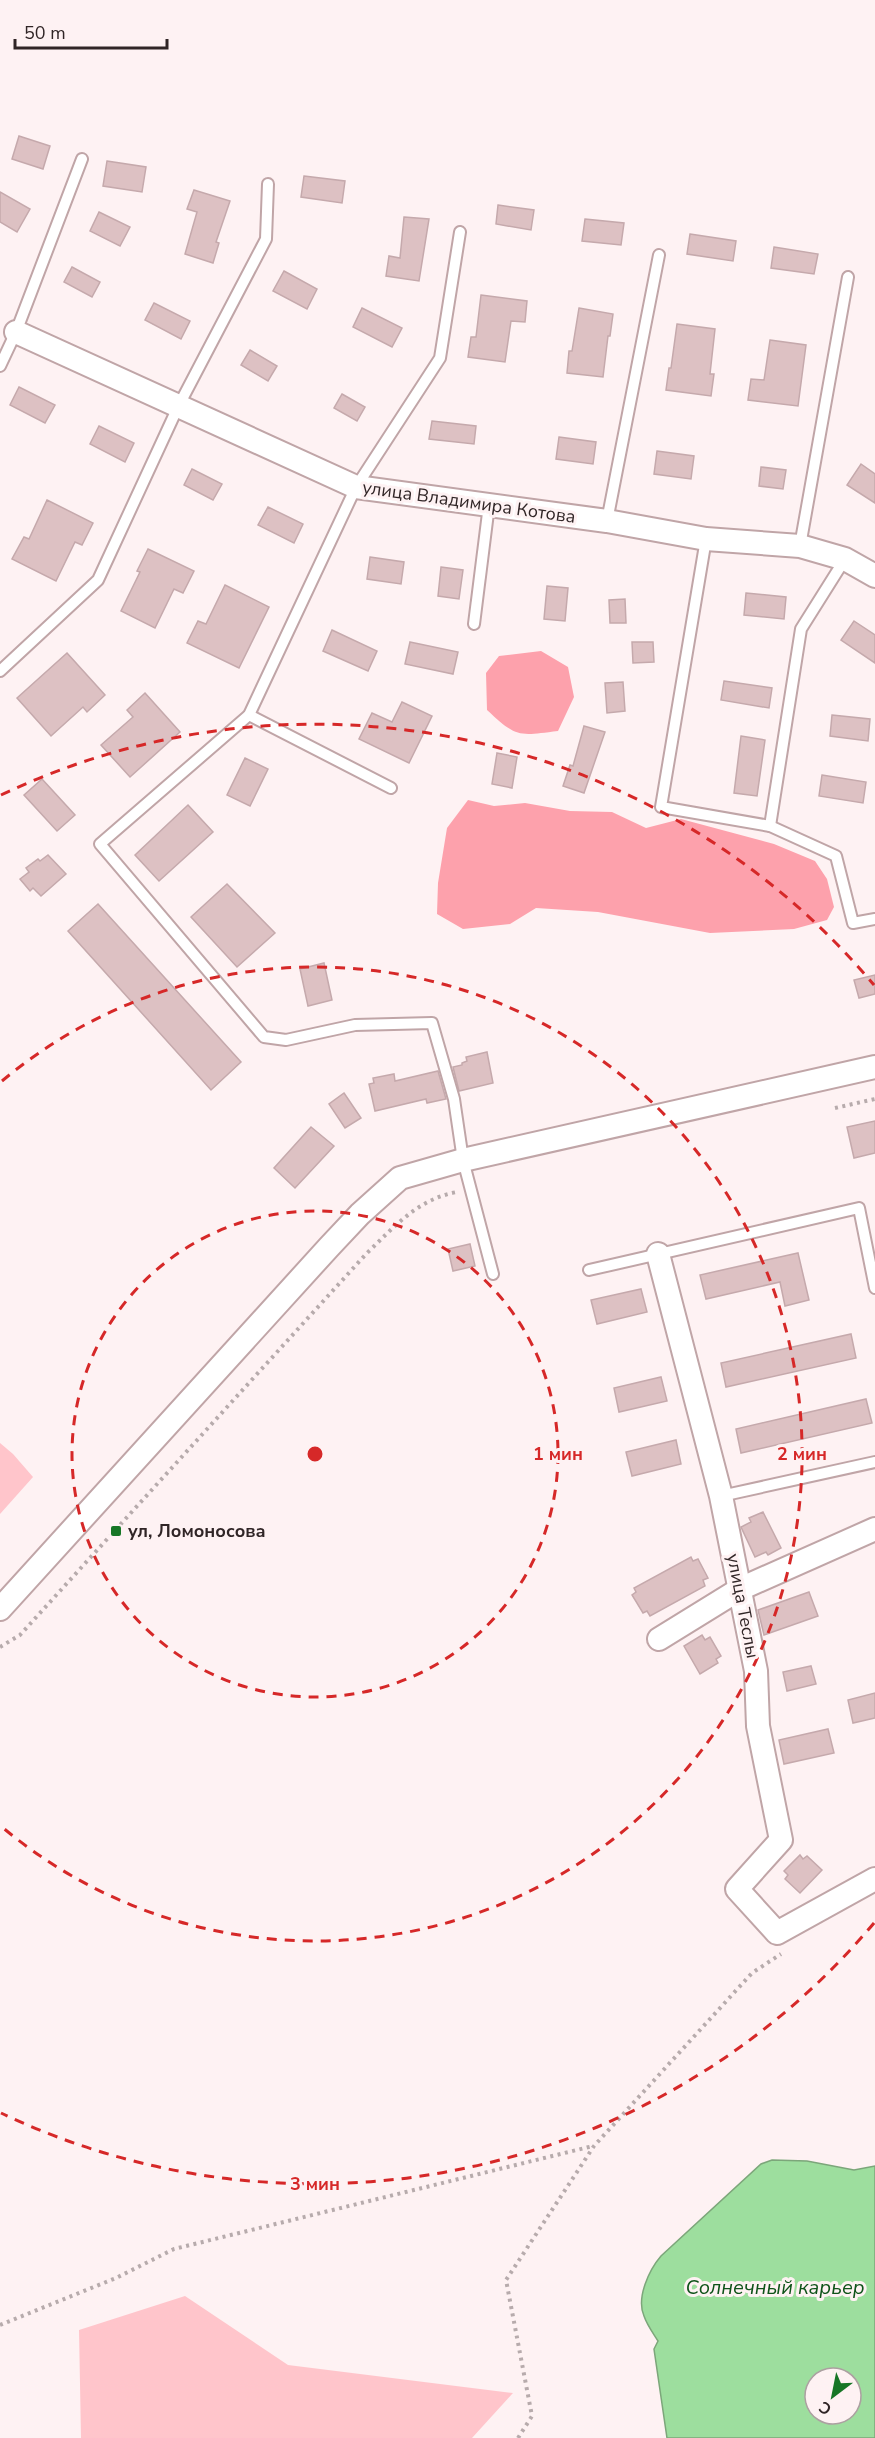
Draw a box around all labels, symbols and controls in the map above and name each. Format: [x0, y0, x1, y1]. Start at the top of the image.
scale bar [15, 12, 166, 50]
text: 50 m [24, 21, 66, 45]
street label: улица Владимира Котова [361, 475, 577, 529]
text: 1 мин [533, 1442, 583, 1466]
text: 2 мин [777, 1442, 827, 1466]
centre of rings [305, 1444, 325, 1464]
place label: ул, Ломоносова [128, 1519, 266, 1543]
marker: ул, Ломоносова [109, 1524, 123, 1538]
street label: улица Теслы [721, 1552, 765, 1660]
text: 3 мин [290, 2172, 340, 2196]
water label: Солнечный карьер [685, 2274, 865, 2301]
north arrow [803, 2366, 863, 2426]
text: С [815, 2396, 836, 2420]

